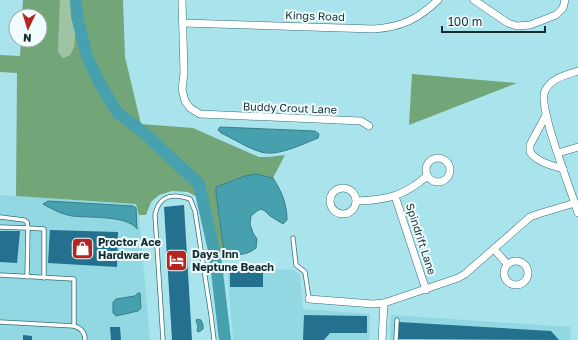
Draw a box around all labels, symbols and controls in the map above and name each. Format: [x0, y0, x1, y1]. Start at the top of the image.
north arrow [8, 8, 48, 48]
street label: Kings Road [285, 8, 345, 23]
scale bar [442, 8, 545, 34]
text: 100 m [448, 14, 482, 29]
text: N [23, 32, 32, 45]
street label: Buddy Crout Lane [243, 99, 337, 116]
street label: Spindrift Lane [404, 201, 439, 276]
shop icon: Proctor Ace Hardware [70, 235, 96, 261]
place label: Proctor Ace Hardware [98, 235, 161, 261]
hotel icon: Days Inn Neptune Beach [164, 247, 190, 273]
place label: Days Inn Neptune Beach [192, 247, 274, 273]

